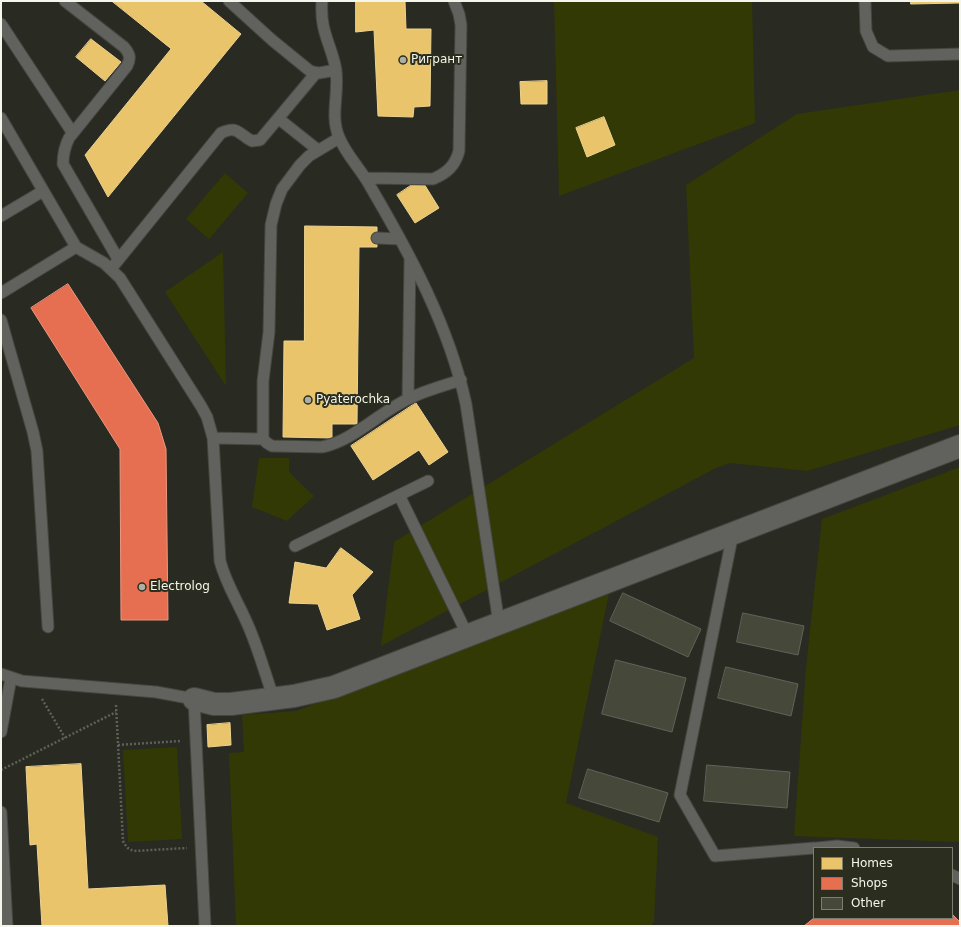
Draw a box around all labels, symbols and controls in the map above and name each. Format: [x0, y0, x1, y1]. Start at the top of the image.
place label: Ригрант [411, 53, 462, 67]
marker: Ригрант [398, 55, 408, 65]
place label: Pyaterochka [316, 393, 390, 407]
marker: Pyaterochka [303, 395, 313, 405]
place label: Electrolog [150, 580, 210, 594]
marker: Electrolog [137, 582, 147, 592]
legend [813, 847, 953, 919]
text: Homes [851, 856, 893, 870]
text: Shops [851, 876, 887, 890]
text: Other [851, 896, 885, 910]

